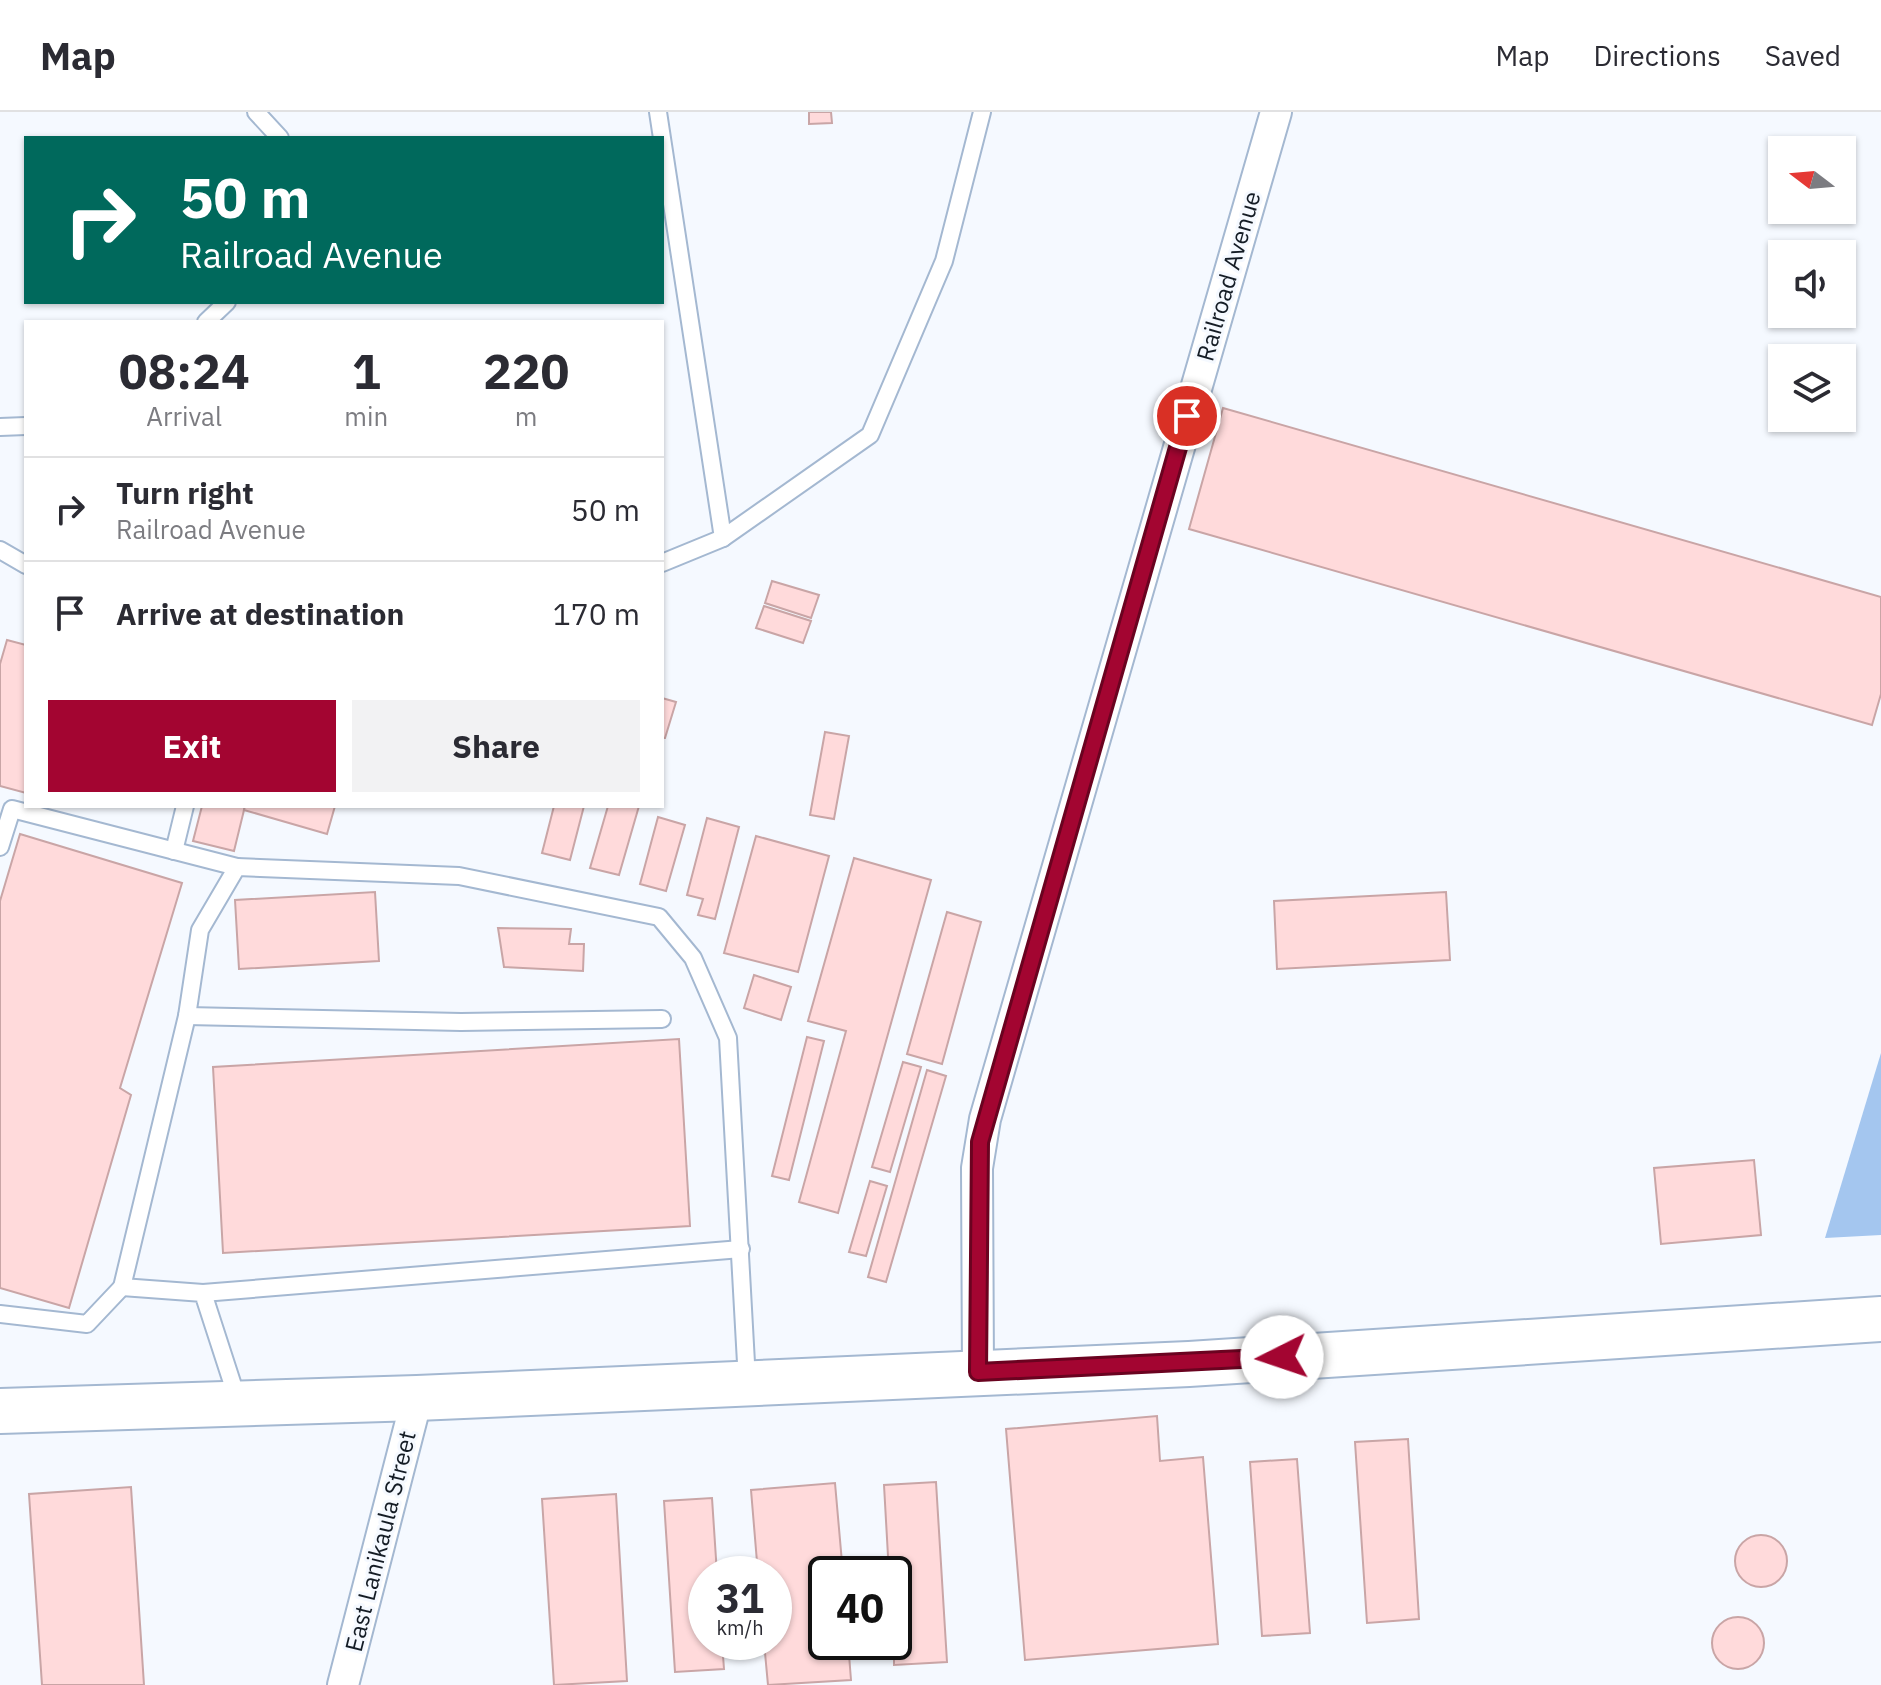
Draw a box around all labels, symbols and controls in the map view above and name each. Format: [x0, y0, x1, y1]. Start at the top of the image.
text: Map [40, 31, 116, 80]
text: Map [1495, 37, 1549, 74]
text: Directions [1593, 37, 1721, 74]
text: Saved [1765, 37, 1841, 74]
north arrow [1768, 136, 1856, 224]
map controls [1768, 136, 1856, 432]
text: 50 m [180, 161, 310, 233]
icon: right [48, 168, 152, 272]
street label: Railroad Avenue [1188, 187, 1268, 365]
text: Railroad Avenue [180, 231, 443, 278]
button: sound [1768, 240, 1856, 328]
text: 08:24 [119, 340, 250, 402]
text: 1 [352, 340, 381, 402]
text: 220 [483, 340, 569, 402]
button: layers [1768, 344, 1856, 432]
pin [1153, 382, 1221, 450]
icon: arrive [1165, 394, 1209, 438]
text: Arrival [146, 399, 222, 433]
text: min [344, 399, 388, 433]
text: m [515, 399, 537, 433]
text: Turn right [116, 473, 254, 512]
icon: right [48, 487, 92, 531]
text: 50 m [571, 490, 640, 529]
text: Railroad Avenue [116, 512, 306, 546]
icon: arrive [48, 591, 92, 635]
text: Arrive at destination [116, 594, 404, 633]
text: 170 m [553, 594, 640, 633]
button: Exit [48, 700, 336, 792]
button: Share [352, 700, 640, 792]
position arrow [1240, 1315, 1324, 1399]
street label: East Lanikaula Street [337, 1427, 423, 1655]
speed limit sign: 40 [808, 1556, 912, 1660]
text: 31 [716, 1572, 764, 1624]
text: km/h [716, 1614, 764, 1641]

